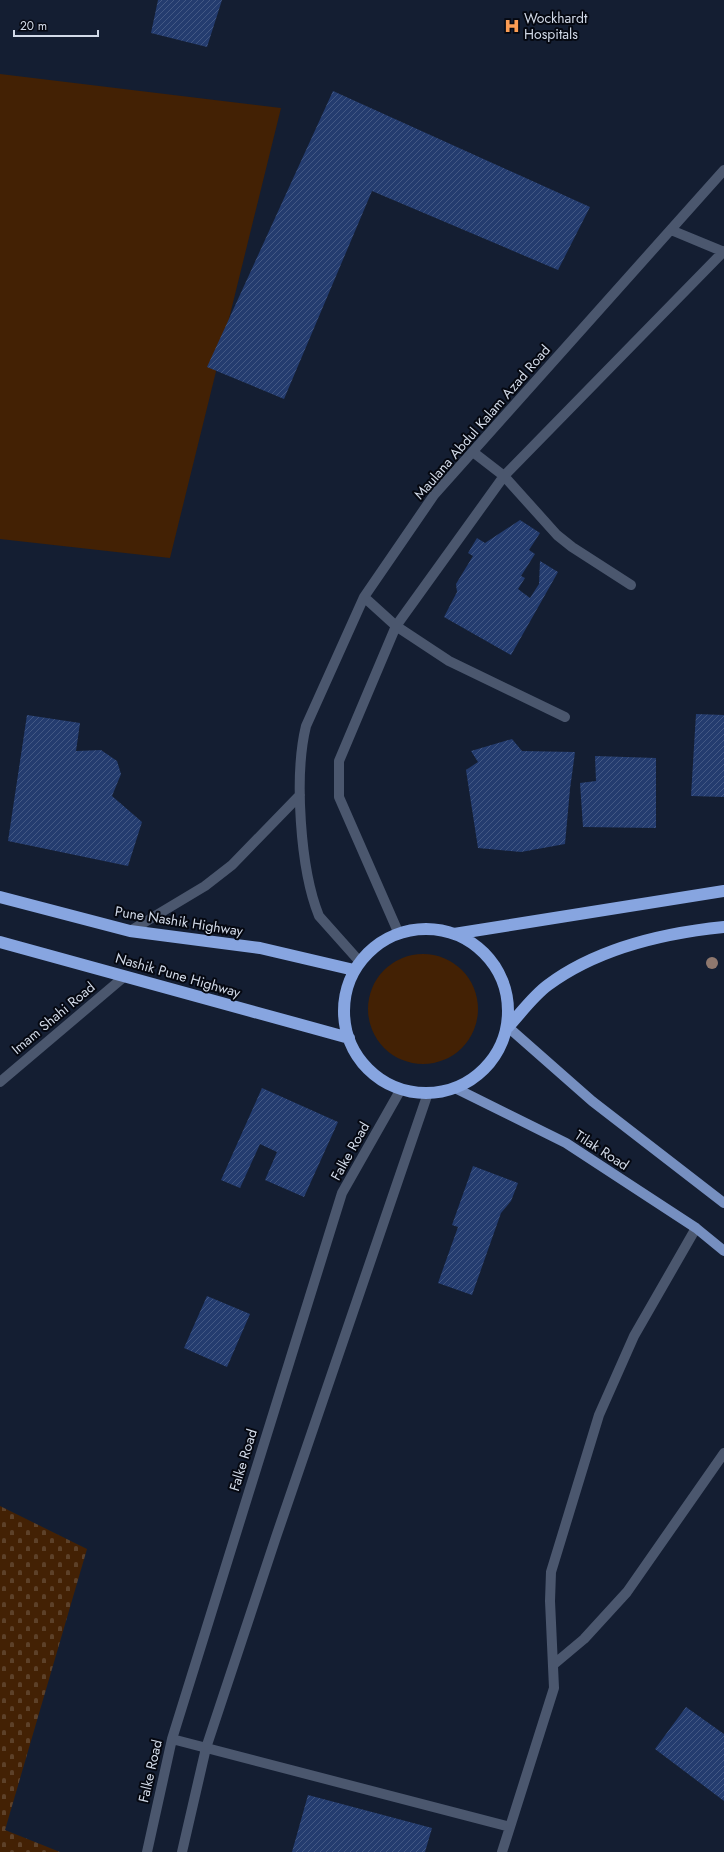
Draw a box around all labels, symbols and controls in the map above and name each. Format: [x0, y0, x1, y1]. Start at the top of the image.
place label: Wockhardt Hospitals [524, 8, 588, 44]
scale bar [14, 12, 98, 38]
text: 20 m [20, 17, 47, 35]
hospital icon: Wockhardt Hospitals [503, 17, 521, 35]
street label: Maulana Abdul Kalam Azad Road [409, 340, 555, 504]
street label: Pune Nashik Highway [114, 901, 245, 941]
street label: Nashik Pune Highway [113, 948, 244, 1003]
street label: Imam Shahi Road [7, 977, 99, 1059]
street label: Falke Road [326, 1118, 374, 1184]
street label: Tilak Road [571, 1125, 633, 1175]
street label: Falke Road [224, 1426, 262, 1494]
street label: Falke Road [133, 1738, 167, 1804]

